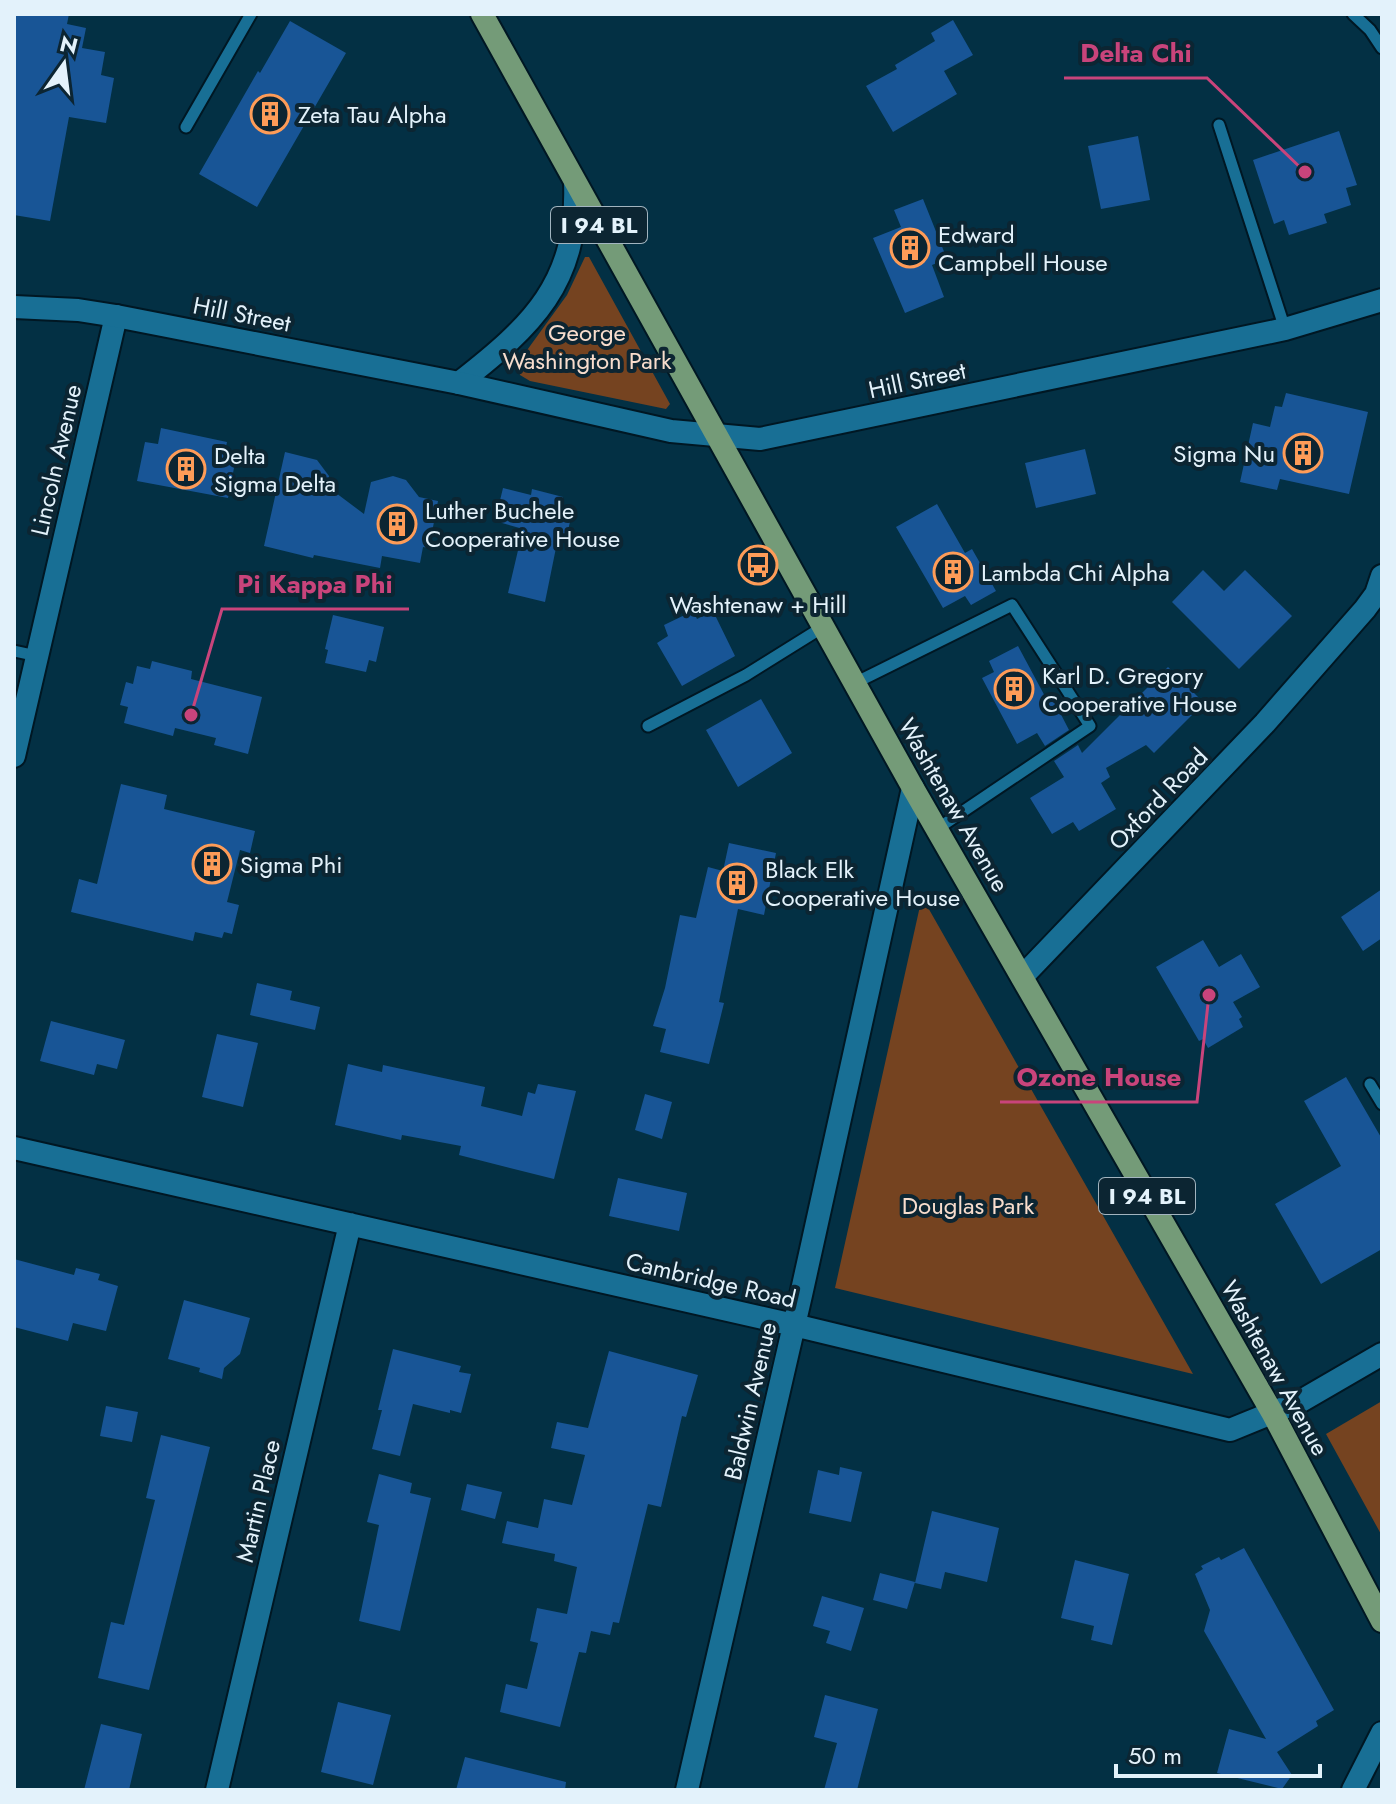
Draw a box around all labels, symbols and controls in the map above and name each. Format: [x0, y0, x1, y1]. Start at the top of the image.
north arrow [24, 24, 104, 104]
text: N [56, 27, 81, 62]
callout: Delta Chi [1064, 28, 1207, 78]
text: Delta Chi [1080, 34, 1192, 72]
building icon: Zeta Tau Alpha [249, 93, 291, 135]
place label: Zeta Tau Alpha [298, 97, 447, 132]
road number: I 94 BL [551, 207, 647, 243]
place label: Edward Campbell House [938, 217, 1108, 280]
building icon: Edward Campbell House [889, 227, 931, 269]
street label: Hill Street [190, 287, 294, 341]
park label: George Washington Park [502, 315, 672, 378]
street label: Hill Street [865, 353, 969, 407]
street label: Lincoln Avenue [22, 381, 90, 539]
building icon: Sigma Nu [1282, 432, 1324, 474]
place label: Sigma Nu [1173, 436, 1275, 471]
place label: Delta Sigma Delta [214, 438, 336, 501]
building icon: Delta Sigma Delta [165, 448, 207, 490]
place label: Luther Buchele Cooperative House [425, 493, 620, 556]
building icon: Luther Buchele Cooperative House [376, 503, 418, 545]
bus stop icon: Washtenaw + Hill [737, 544, 779, 586]
building icon: Lambda Chi Alpha [932, 551, 974, 593]
place label: Lambda Chi Alpha [981, 555, 1170, 590]
callout: Pi Kappa Phi [222, 559, 409, 609]
text: Pi Kappa Phi [237, 565, 393, 603]
place label: Washtenaw + Hill [669, 587, 847, 622]
place label: Karl D. Gregory Cooperative House [1042, 658, 1237, 721]
building icon: Karl D. Gregory Cooperative House [993, 668, 1035, 710]
street label: Washtenaw Avenue [890, 712, 1018, 898]
street label: Oxford Road [1100, 740, 1216, 858]
building icon: Sigma Phi [191, 843, 233, 885]
place label: Sigma Phi [240, 847, 343, 882]
place label: Black Elk Cooperative House [765, 852, 960, 915]
building icon: Black Elk Cooperative House [716, 862, 758, 904]
callout: Ozone House [1000, 1052, 1197, 1102]
text: Ozone House [1017, 1058, 1182, 1096]
road number: I 94 BL [1099, 1178, 1195, 1214]
park label: Douglas Park [902, 1188, 1035, 1223]
street label: Cambridge Road [623, 1243, 799, 1317]
street label: Washtenaw Avenue [1212, 1274, 1338, 1462]
street label: Baldwin Avenue [715, 1318, 785, 1484]
street label: Martin Place [227, 1436, 289, 1566]
scale bar [1116, 1728, 1320, 1778]
text: 50 m [1128, 1738, 1182, 1773]

